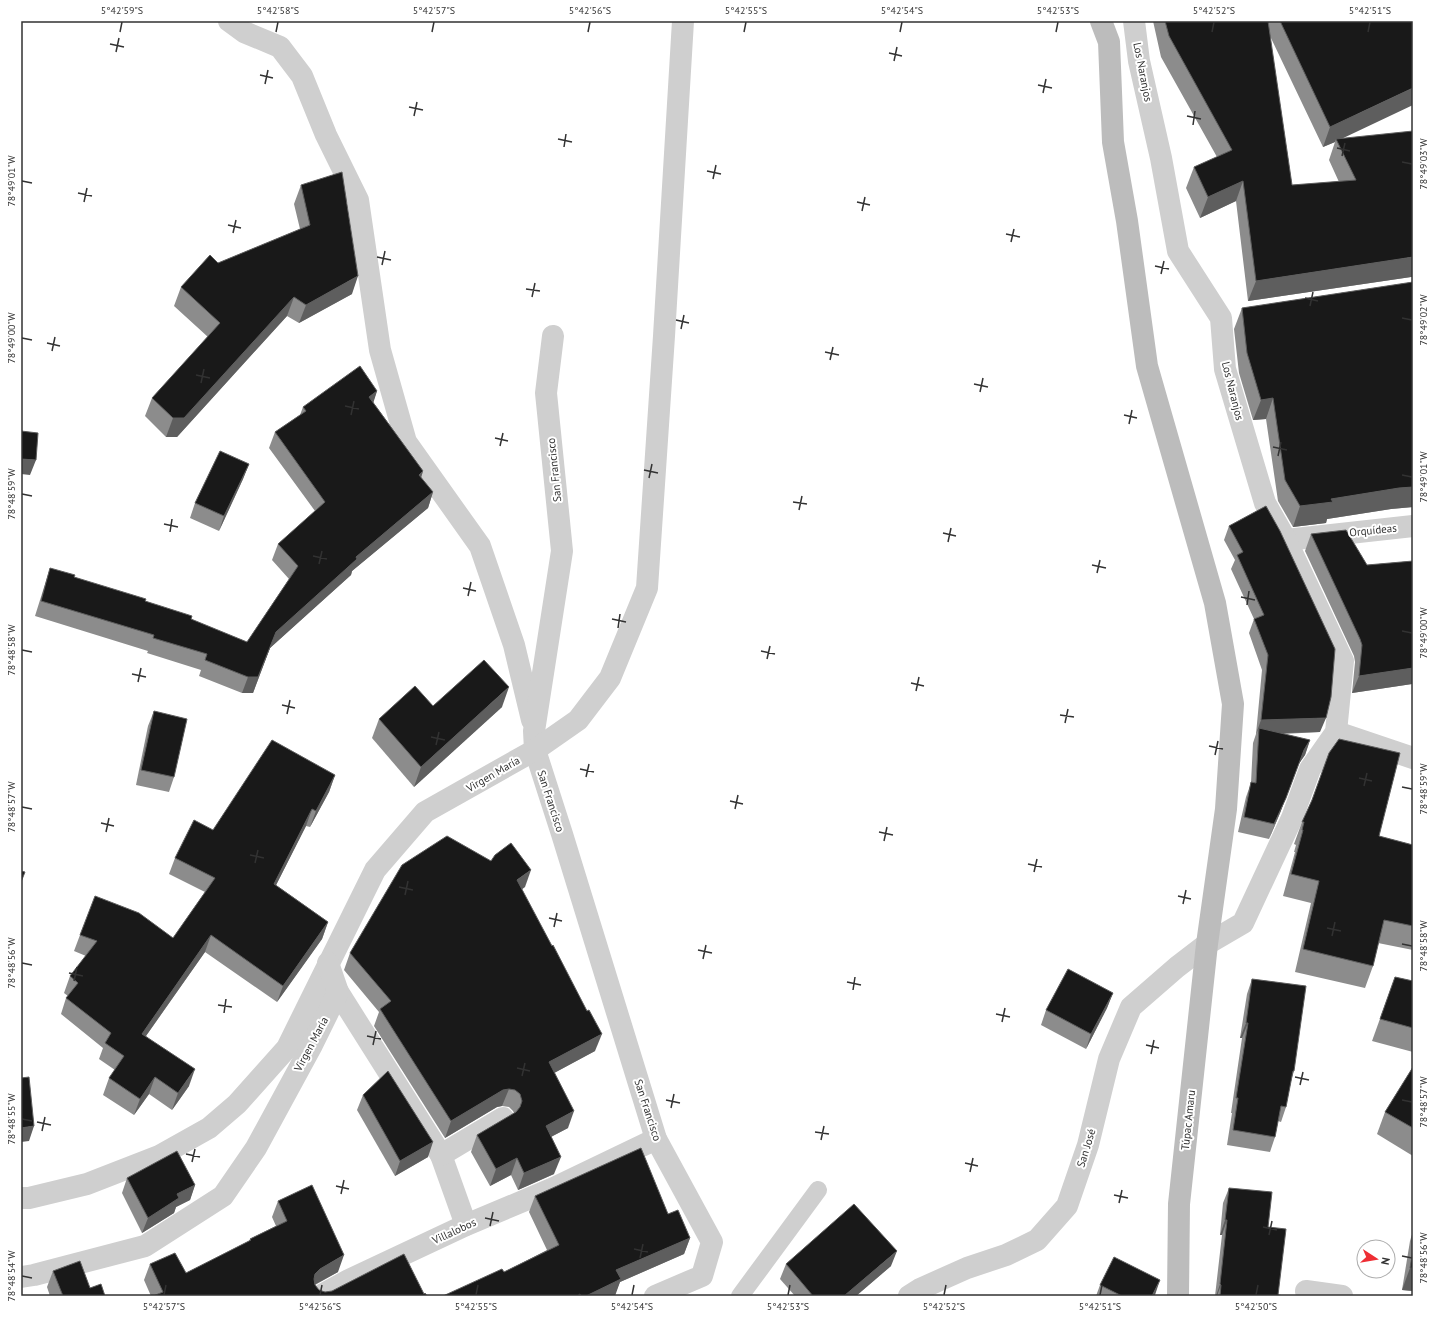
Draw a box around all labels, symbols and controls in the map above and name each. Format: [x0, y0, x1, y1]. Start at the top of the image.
text: 5°42'59"S [101, 4, 143, 17]
text: 5°42'58"S [257, 4, 299, 17]
text: 5°42'57"S [413, 4, 455, 17]
text: 5°42'56"S [569, 4, 611, 17]
text: 5°42'55"S [725, 4, 767, 17]
text: 5°42'54"S [881, 4, 923, 17]
text: 5°42'53"S [1037, 4, 1079, 17]
text: 5°42'52"S [1193, 4, 1235, 17]
text: 5°42'51"S [1349, 4, 1391, 17]
street label: Los Naranjos [1130, 41, 1156, 103]
text: 78°49'03"W [1417, 138, 1430, 190]
text: 78°49'01"W [5, 155, 18, 207]
text: 78°49'02"W [1417, 294, 1430, 346]
text: 78°49'00"W [5, 312, 18, 364]
street label: Los Naranjos [1219, 360, 1247, 422]
street label: San Francisco [544, 437, 564, 503]
text: 78°49'01"W [1417, 451, 1430, 503]
text: 78°48'59"W [5, 468, 18, 520]
street label: Orquídeas [1349, 521, 1398, 539]
text: 78°49'00"W [1417, 607, 1430, 659]
text: 78°48'58"W [5, 624, 18, 676]
street label: Virgen María [463, 753, 522, 795]
text: 78°48'59"W [1417, 763, 1430, 815]
street label: San Francisco [534, 768, 568, 834]
text: 78°48'57"W [5, 781, 18, 833]
text: 78°48'58"W [1417, 920, 1430, 972]
text: 78°48'56"W [5, 937, 18, 989]
street label: Virgen María [290, 1014, 331, 1075]
text: 78°48'57"W [1417, 1076, 1430, 1128]
street label: San Francisco [631, 1077, 665, 1143]
street label: Túpac Amaru [1178, 1089, 1198, 1151]
text: 78°48'55"W [5, 1093, 18, 1145]
street label: San José [1074, 1127, 1099, 1169]
street label: Villalobos [429, 1215, 478, 1248]
text: 78°48'56"W [1417, 1232, 1430, 1284]
north arrow [1356, 1239, 1396, 1279]
text: 78°48'54"W [5, 1250, 18, 1302]
text: N [1378, 1256, 1393, 1266]
text: 5°42'57"S [143, 1300, 185, 1313]
text: 5°42'56"S [299, 1300, 341, 1313]
text: 5°42'55"S [455, 1300, 497, 1313]
text: 5°42'54"S [611, 1300, 653, 1313]
text: 5°42'53"S [767, 1300, 809, 1313]
text: 5°42'52"S [923, 1300, 965, 1313]
text: 5°42'51"S [1079, 1300, 1121, 1313]
text: 5°42'50"S [1235, 1300, 1277, 1313]

